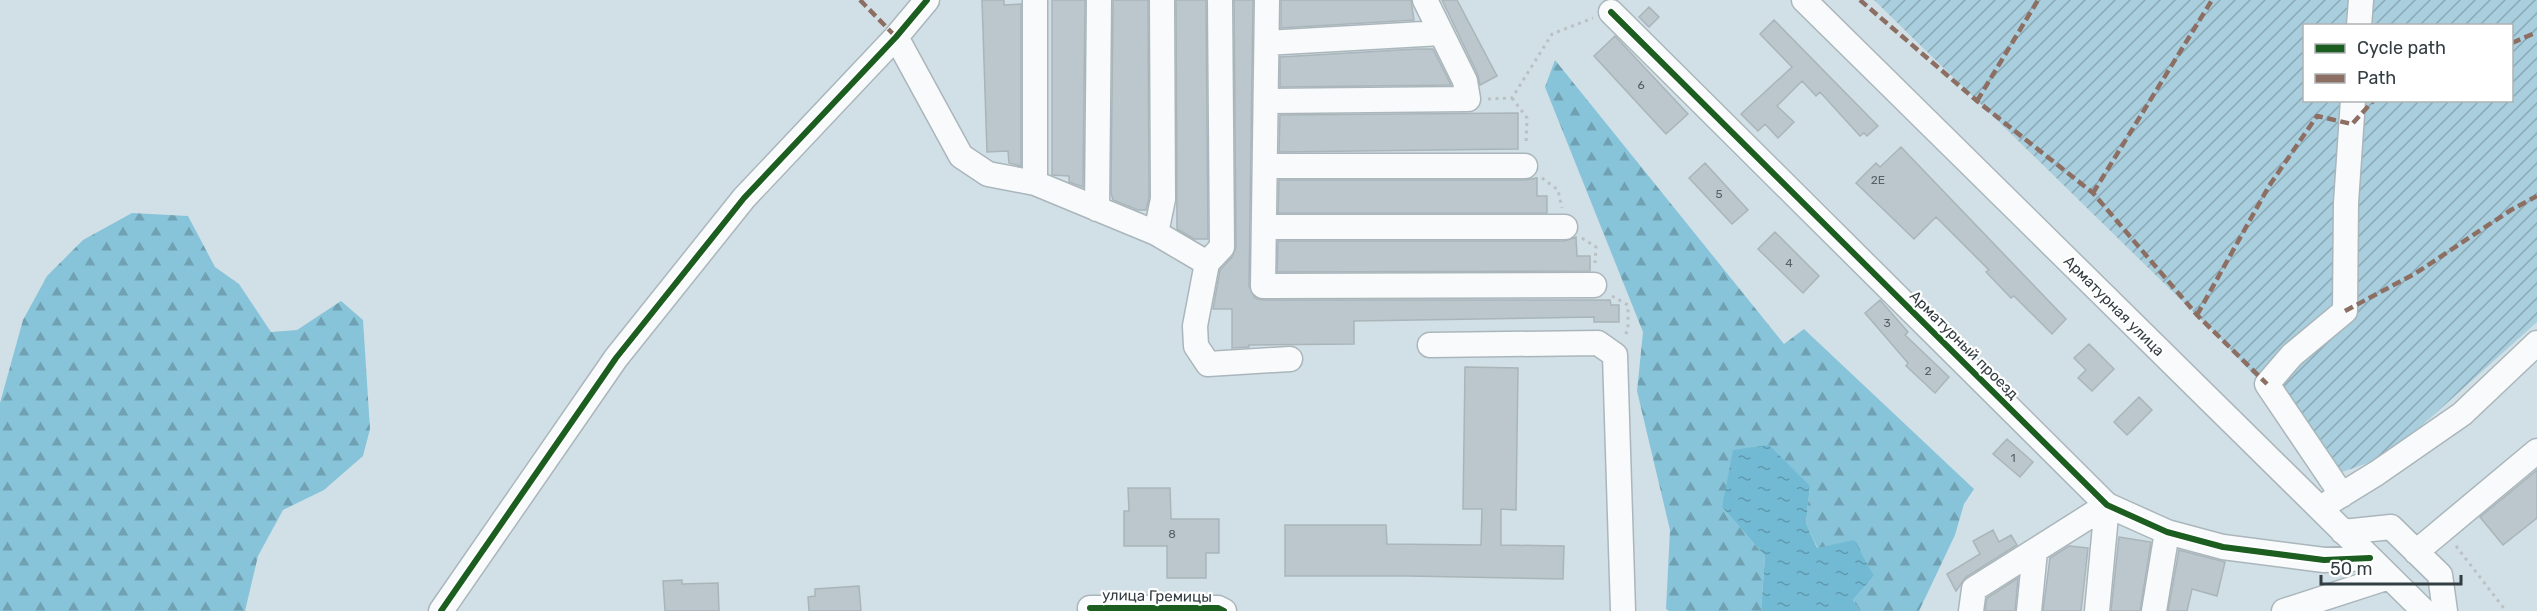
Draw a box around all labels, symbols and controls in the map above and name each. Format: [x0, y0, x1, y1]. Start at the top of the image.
legend [2303, 24, 2513, 102]
text: Cycle path [2357, 37, 2446, 59]
text: Path [2357, 67, 2396, 89]
house number: 6 [1637, 78, 1645, 92]
house number: 2Е [1871, 173, 1885, 187]
house number: 5 [1715, 187, 1723, 201]
street label: Арматурная улица [2060, 252, 2168, 360]
house number: 4 [1785, 256, 1793, 270]
street label: Арматурный проезд [1906, 287, 2022, 403]
house number: 3 [1883, 316, 1891, 330]
house number: 2 [1924, 364, 1932, 378]
house number: 1 [2010, 451, 2016, 465]
house number: 8 [1168, 527, 1176, 541]
scale bar [2321, 548, 2460, 586]
text: 50 m [2330, 558, 2373, 580]
street label: улица Гремицы [1102, 586, 1212, 606]

